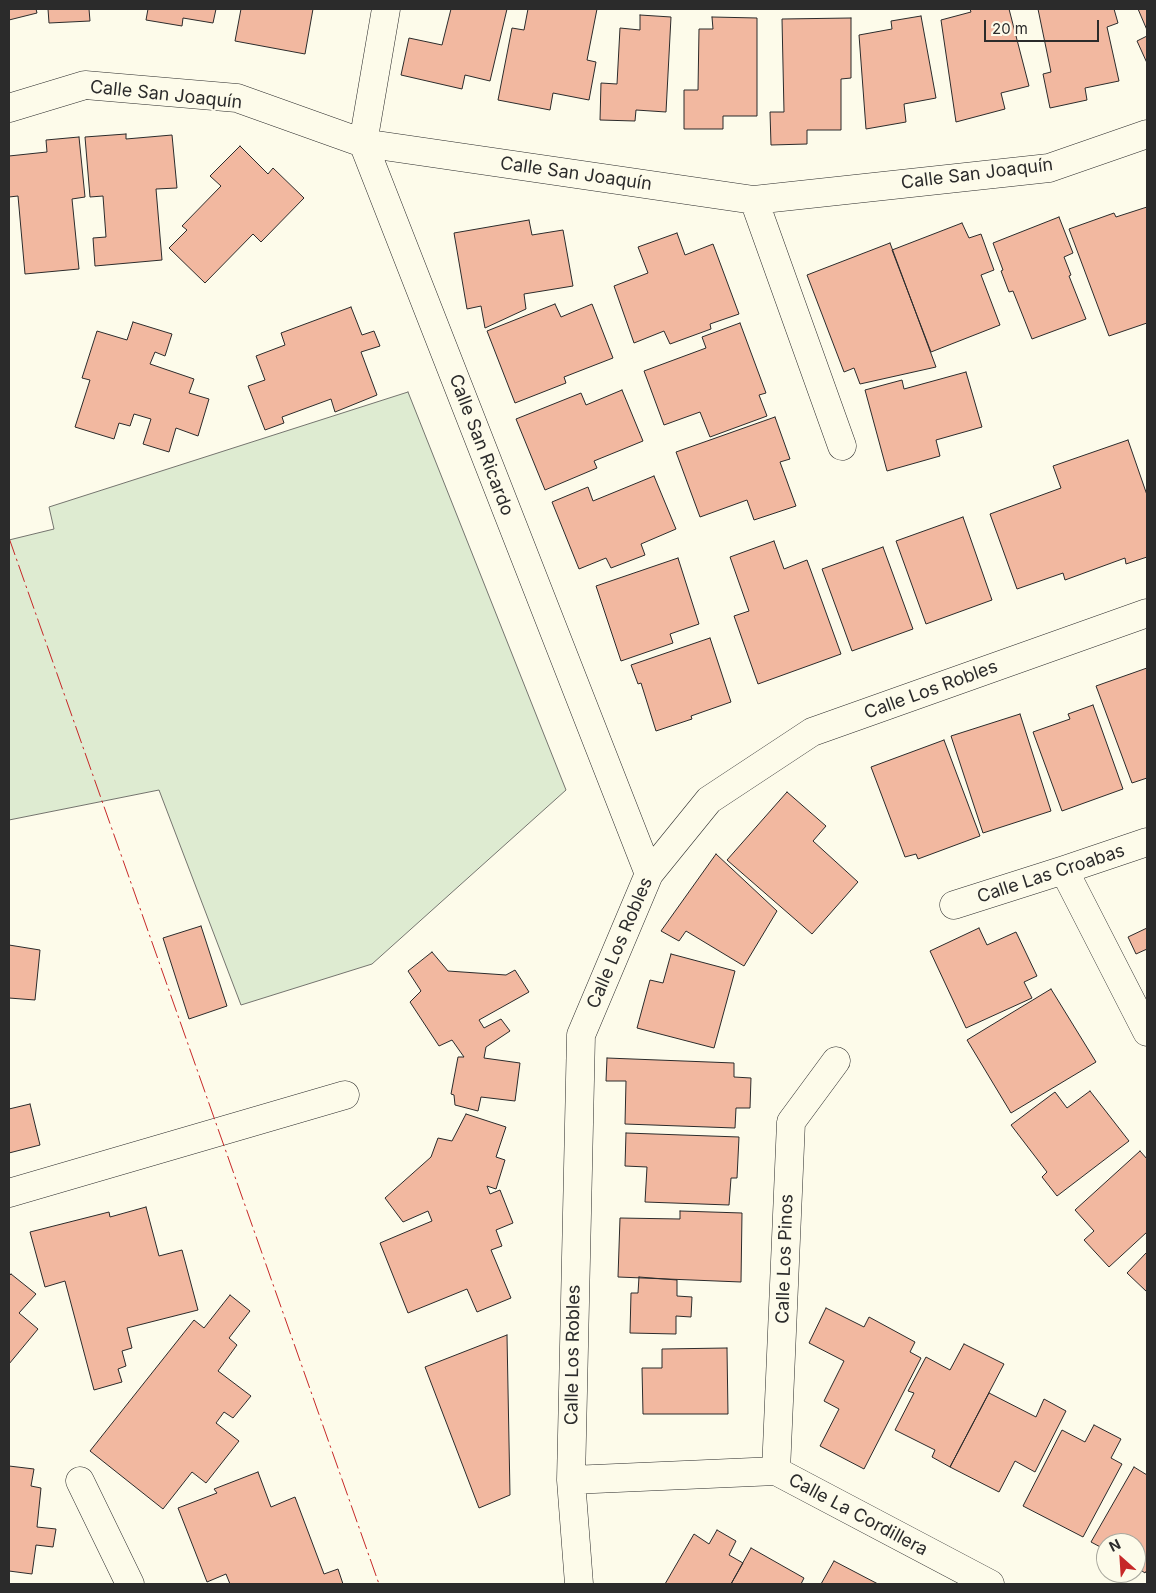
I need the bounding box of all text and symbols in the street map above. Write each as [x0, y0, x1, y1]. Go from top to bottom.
scale bar [986, 10, 1101, 42]
text: 20 m [992, 19, 1028, 38]
street label: Calle San Joaquín [89, 76, 243, 114]
street label: Calle San Joaquín [499, 153, 653, 195]
street label: Calle San Joaquín [900, 154, 1054, 194]
street label: Calle San Ricardo [444, 371, 518, 519]
street label: Calle Los Robles [861, 656, 1001, 724]
street label: Calle Las Croabas [974, 840, 1128, 908]
street label: Calle Los Robles [583, 874, 657, 1012]
street label: Calle Los Pinos [772, 1194, 798, 1324]
street label: Calle Los Robles [561, 1285, 585, 1425]
street label: Calle La Cordillera [785, 1469, 931, 1561]
north arrow [1096, 1533, 1146, 1583]
text: N [1106, 1535, 1123, 1555]

